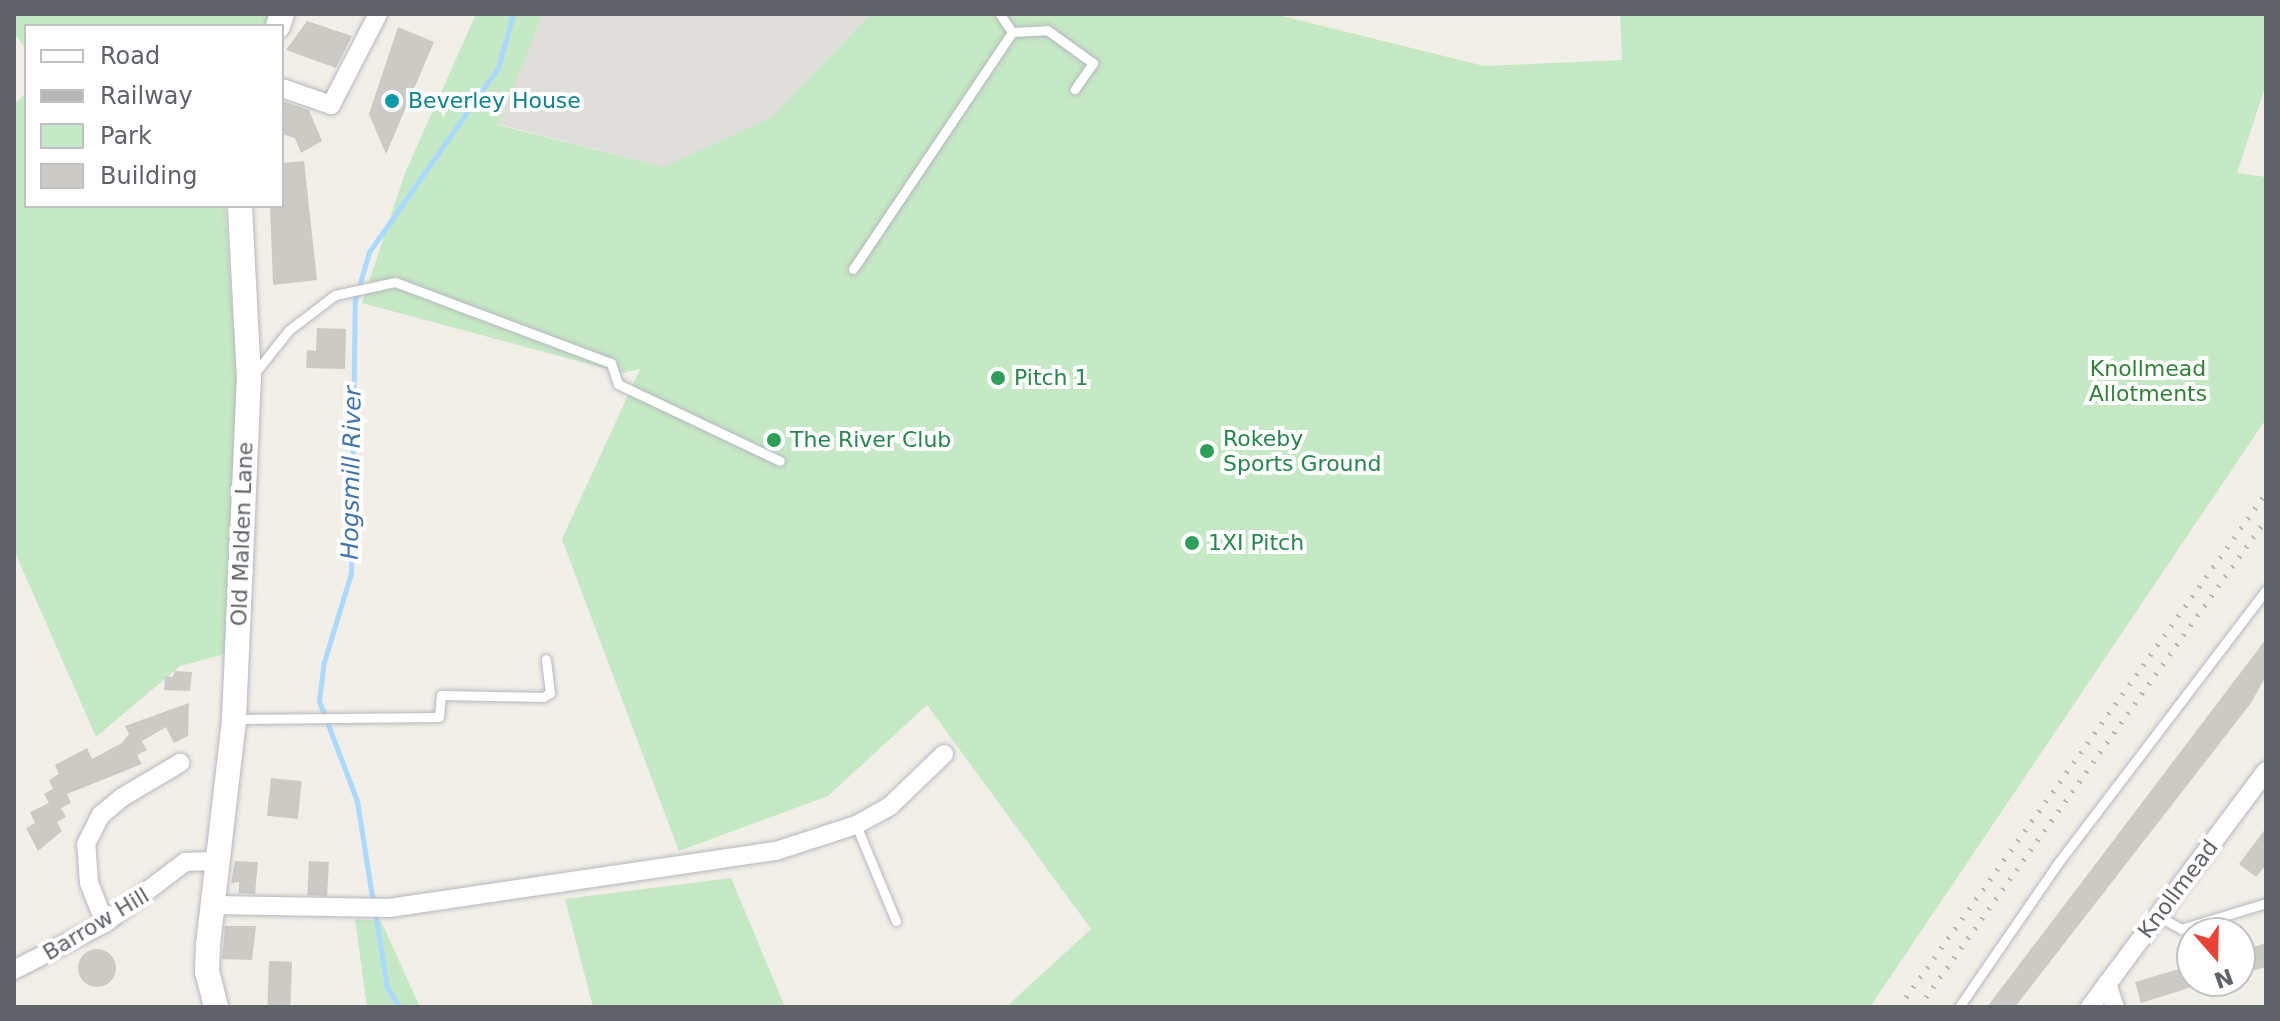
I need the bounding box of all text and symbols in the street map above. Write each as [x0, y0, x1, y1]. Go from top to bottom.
legend [24, 24, 284, 208]
text: Road [100, 42, 160, 70]
text: Railway [100, 82, 193, 110]
place label: Beverley House [408, 88, 581, 114]
marker: Beverley House [383, 92, 401, 110]
text: Park [100, 122, 152, 150]
text: Building [100, 162, 197, 190]
park label: Knollmead Allotments [2089, 355, 2207, 406]
place label: Pitch 1 [1014, 365, 1089, 391]
marker: Pitch 1 [989, 369, 1007, 387]
water label: Hogsmill River [336, 386, 368, 560]
place label: Rokeby Sports Ground [1223, 425, 1381, 476]
place label: The River Club [790, 427, 951, 453]
marker: The River Club [765, 431, 783, 449]
street label: Old Malden Lane [226, 441, 258, 627]
marker: Rokeby Sports Ground [1198, 442, 1216, 460]
place label: 1XI Pitch [1208, 530, 1304, 556]
marker: 1XI Pitch [1183, 534, 1201, 552]
street label: Knollmead [2132, 835, 2224, 943]
street label: Barrow Hill [38, 882, 154, 966]
north arrow [2176, 917, 2256, 997]
text: N [2211, 963, 2237, 993]

